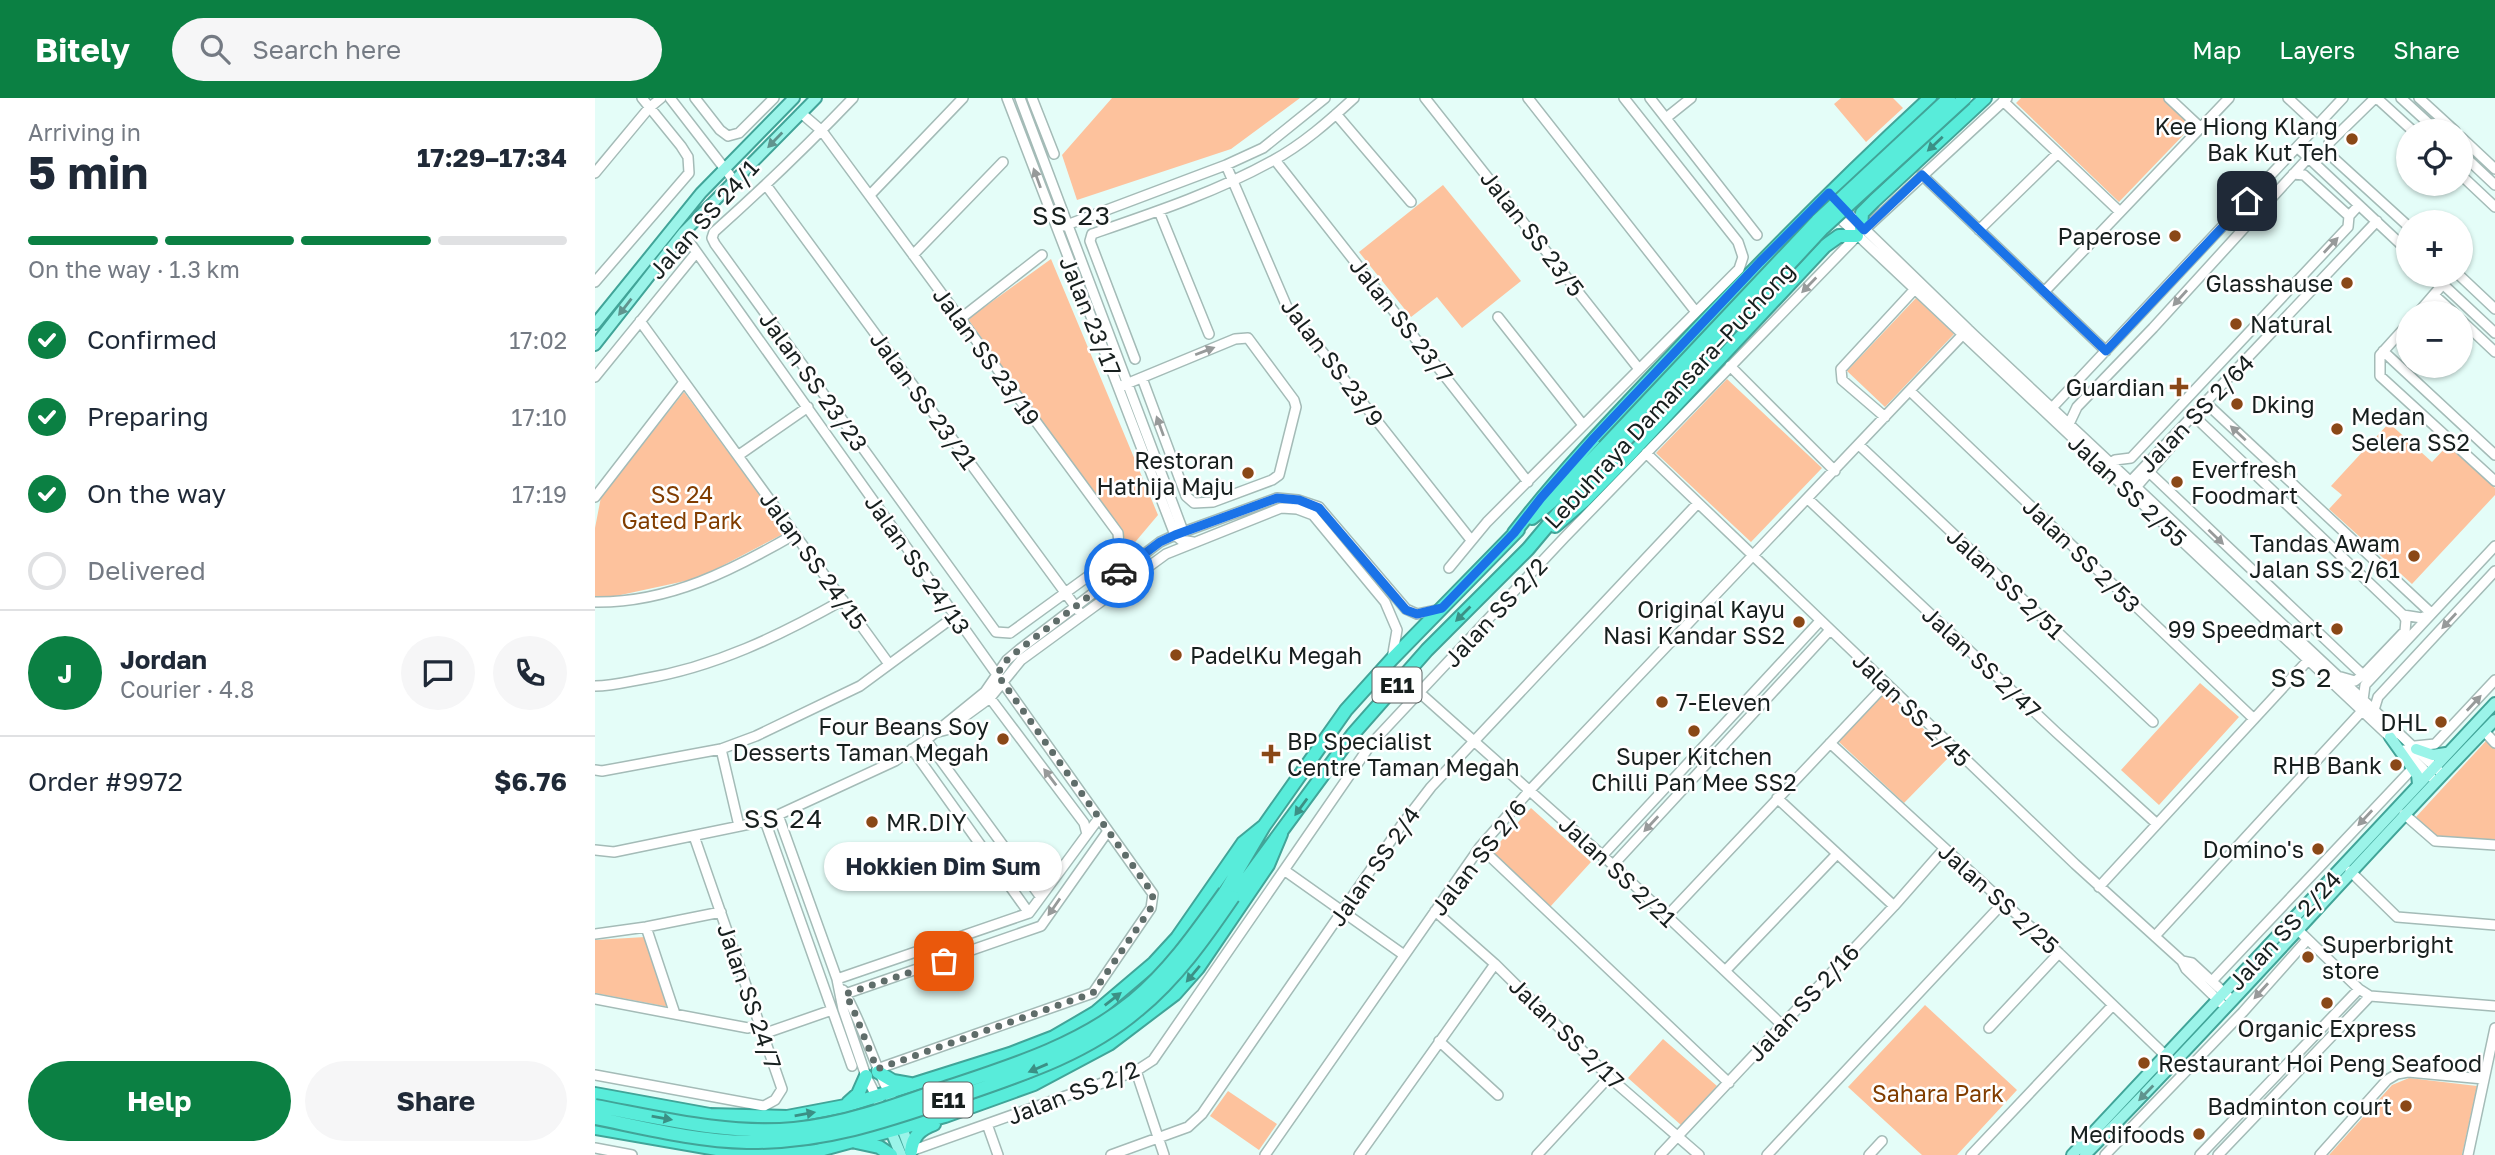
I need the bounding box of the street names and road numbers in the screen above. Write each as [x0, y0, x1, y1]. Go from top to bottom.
street label: Jalan SS 24/1 [642, 154, 764, 284]
street label: Jalan SS 23/5 [1475, 164, 1591, 302]
street label: Jalan 23/17 [1054, 252, 1128, 380]
street label: Jalan SS 23/7 [1344, 252, 1460, 388]
street label: Lebuhraya Damansara–Puchong [1538, 256, 1800, 534]
street label: Jalan SS 23/19 [927, 281, 1047, 431]
street label: Jalan SS 23/9 [1276, 292, 1390, 432]
street label: Jalan SS 23/23 [754, 306, 874, 456]
street label: Jalan SS 23/21 [865, 326, 983, 474]
street label: Jalan SS 2/64 [2133, 348, 2259, 478]
street label: Jalan SS 2/55 [2063, 428, 2193, 552]
street label: Jalan SS 24/15 [754, 485, 874, 635]
street label: Jalan SS 24/13 [859, 489, 977, 639]
street label: Jalan SS 2/53 [2017, 492, 2147, 618]
street label: Jalan SS 2/51 [1942, 522, 2070, 644]
street label: Jalan SS 2/2 [1437, 552, 1553, 672]
street label: Jalan SS 2/47 [1917, 600, 2047, 724]
street label: Jalan SS 2/45 [1847, 646, 1977, 772]
road number: E11 [1373, 668, 1421, 702]
street label: Jalan SS 2/6 [1424, 793, 1532, 921]
street label: Jalan SS 2/4 [1322, 801, 1426, 931]
street label: Jalan SS 2/21 [1554, 810, 1682, 932]
street label: Jalan SS 2/25 [1933, 837, 2065, 959]
street label: Jalan SS 2/24 [2222, 865, 2346, 995]
street label: Jalan SS 24/7 [712, 920, 788, 1072]
street label: Jalan SS 2/16 [1741, 937, 1865, 1067]
street label: Jalan SS 2/17 [1504, 971, 1630, 1095]
street label: Jalan SS 2/2 [1003, 1054, 1143, 1130]
road number: E11 [923, 1082, 973, 1118]

